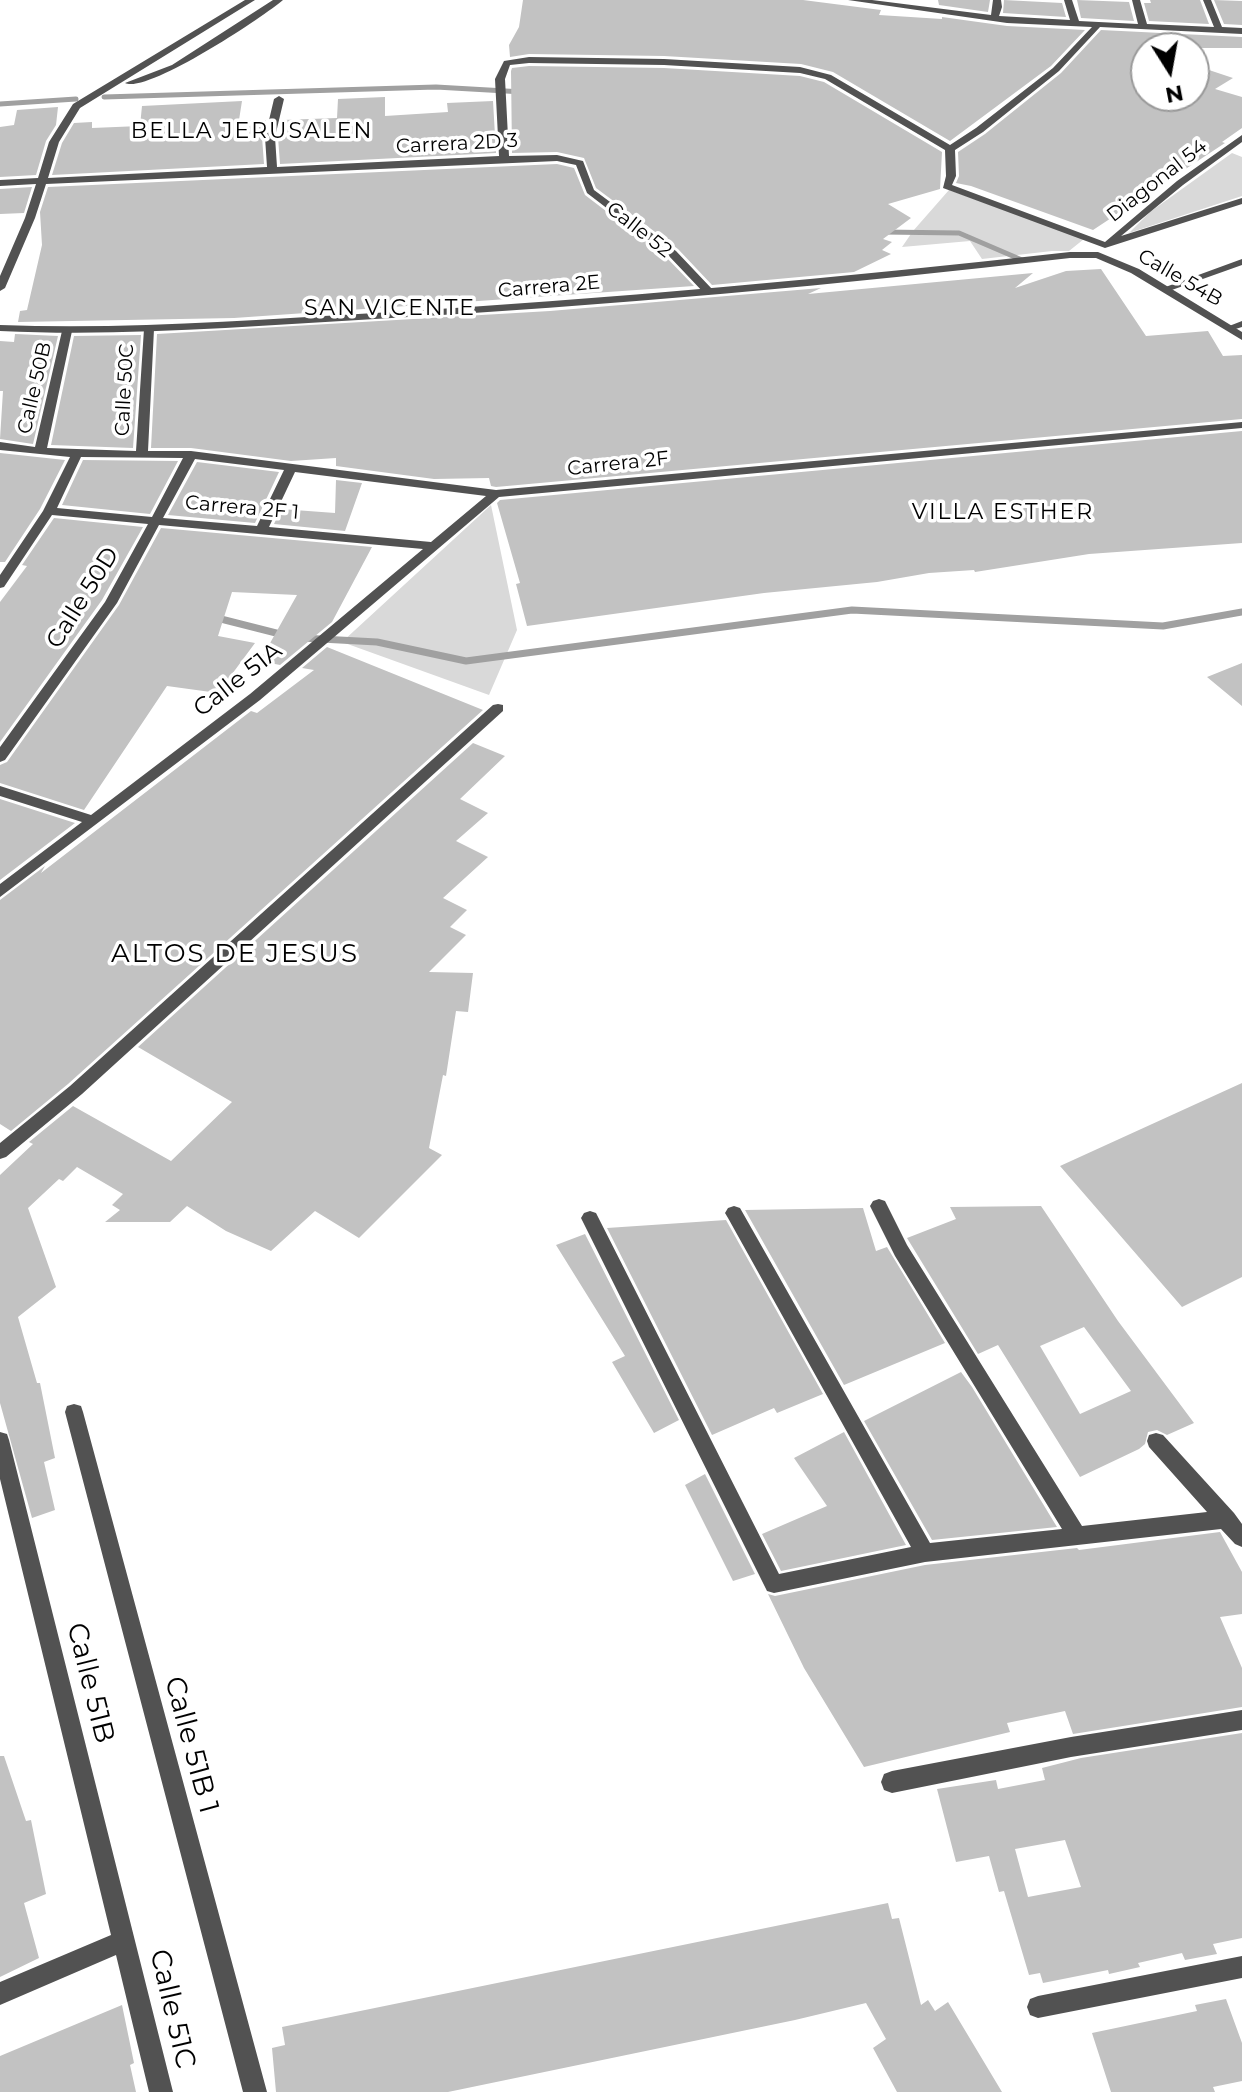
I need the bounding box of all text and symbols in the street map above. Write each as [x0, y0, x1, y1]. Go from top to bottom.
north arrow [1130, 32, 1210, 112]
text: N [1163, 79, 1186, 109]
district label: BELLA JERUSALEN [131, 119, 373, 145]
street label: Carrera 2D 3 [395, 129, 519, 159]
street label: Diagonal 54 [1102, 134, 1212, 228]
street label: Calle 52 [601, 197, 677, 263]
street label: Calle 54B [1134, 244, 1226, 312]
street label: Carrera 2E [497, 271, 601, 303]
district label: SAN VICENTE [304, 296, 476, 322]
street label: Calle 50B [13, 340, 57, 436]
street label: Calle 50C [111, 343, 139, 437]
street label: Carrera 2F [566, 447, 670, 481]
street label: Carrera 2F 1 [184, 491, 300, 525]
district label: VILLA ESTHER [912, 500, 1094, 526]
street label: Calle 50D [41, 542, 125, 654]
street label: Calle 51A [188, 637, 288, 723]
district label: ALTOS DE JESUS [111, 938, 359, 970]
street label: Calle 51B [59, 1619, 121, 1747]
street label: Calle 51B 1 [157, 1673, 225, 1817]
street label: Calle 51C [142, 1946, 202, 2072]

